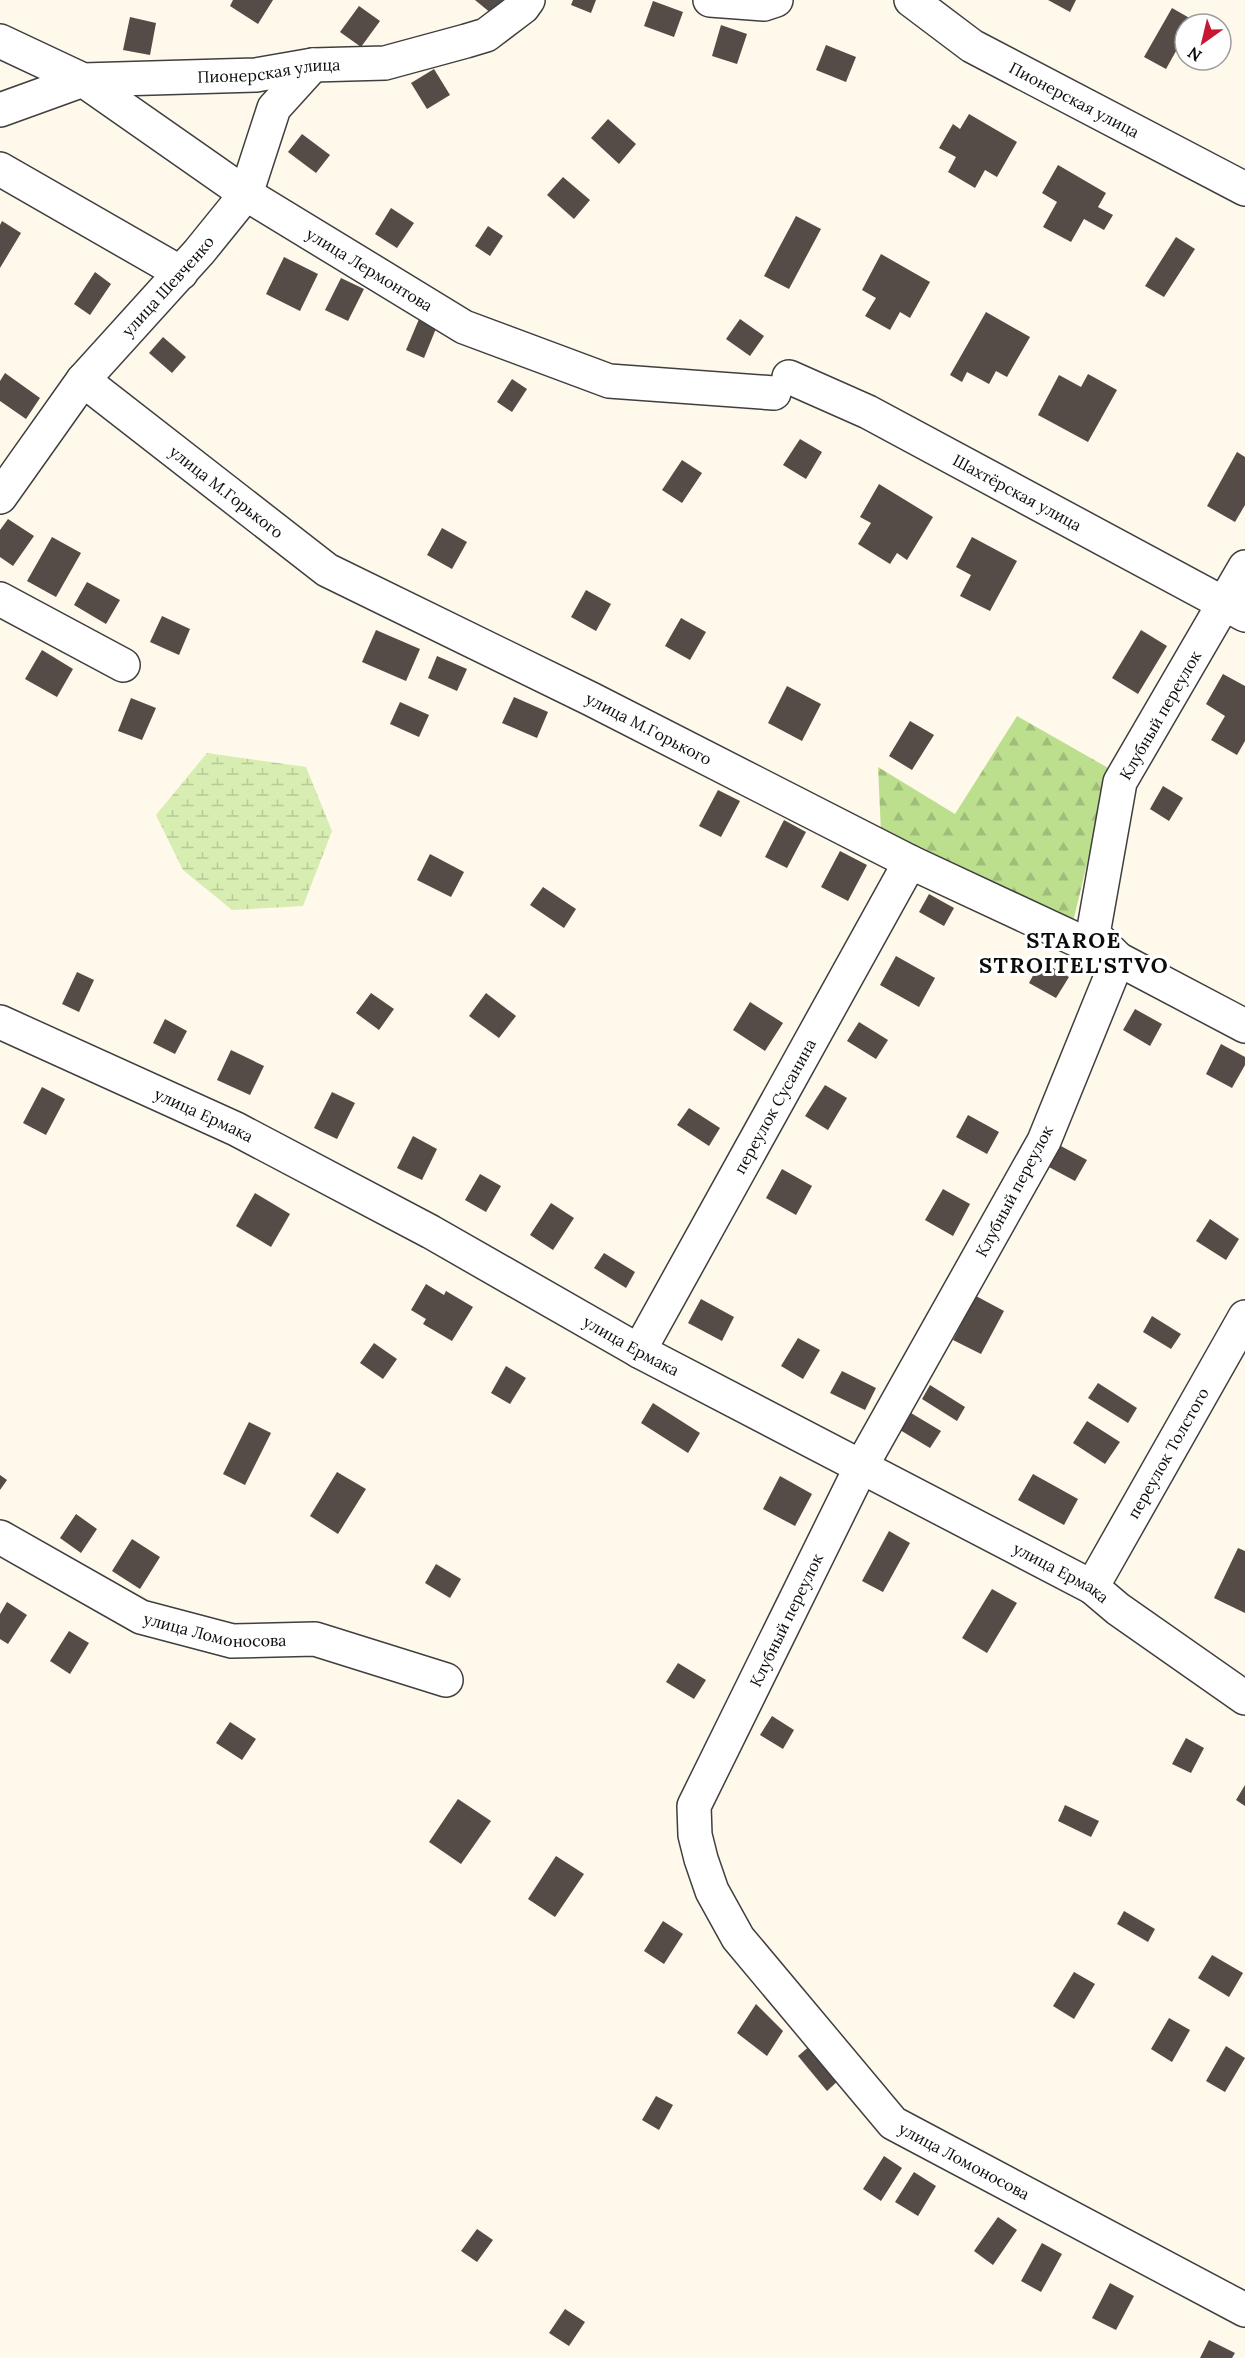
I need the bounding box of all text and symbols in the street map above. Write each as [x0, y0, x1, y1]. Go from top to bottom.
north arrow [1173, 12, 1233, 72]
text: N [1184, 43, 1205, 66]
street label: Пионерская улица [197, 54, 341, 87]
street label: Пионерская улица [1006, 57, 1143, 142]
street label: улица Лермонтова [303, 223, 437, 316]
street label: улица Шевченко [117, 232, 218, 341]
street label: улица М.Горького [166, 441, 288, 542]
street label: Шахтёрская улица [950, 450, 1085, 535]
street label: Клубный переулок [1115, 646, 1205, 783]
street label: улица М.Горького [582, 688, 715, 769]
district label: STAROE STROITEL'STVO [979, 926, 1169, 979]
street label: переулок Сусанина [729, 1035, 820, 1177]
street label: улица Ермака [151, 1083, 257, 1146]
street label: Клубный переулок [971, 1121, 1057, 1260]
street label: улица Ермака [580, 1311, 683, 1380]
street label: переулок Толстого [1123, 1384, 1213, 1522]
street label: улица Ермака [1010, 1538, 1113, 1607]
street label: Клубный переулок [745, 1550, 827, 1690]
street label: улица Ломоносова [142, 1608, 287, 1651]
street label: улица Ломоносова [895, 2118, 1033, 2204]

